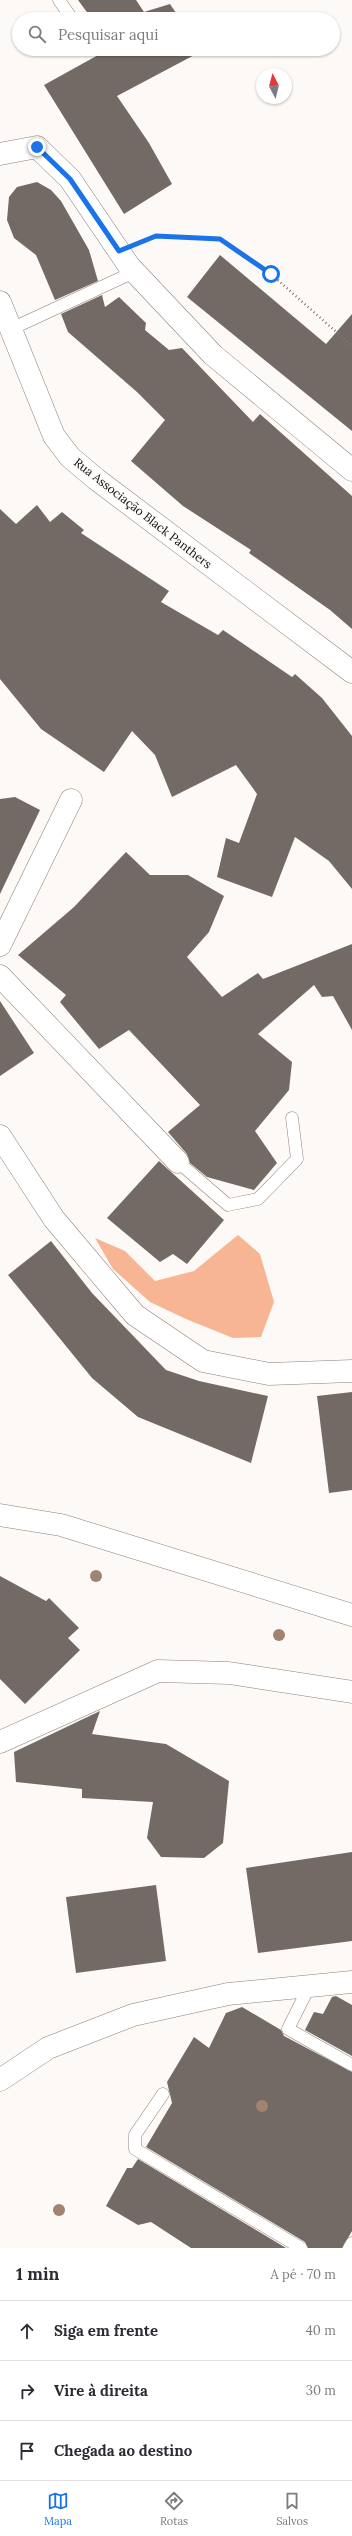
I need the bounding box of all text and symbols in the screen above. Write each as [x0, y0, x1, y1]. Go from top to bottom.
search box [12, 12, 340, 56]
icon: search [26, 23, 48, 45]
text: Pesquisar aqui [58, 25, 158, 44]
north arrow [256, 68, 292, 104]
route end [28, 138, 46, 156]
route start [262, 265, 280, 283]
street label: Rua Associação Black Panthers [71, 455, 215, 572]
text: 1 min [16, 2263, 59, 2285]
text: A pé · 70 m [270, 2266, 336, 2283]
icon: ahead [16, 2320, 38, 2342]
text: Siga em frente [54, 2321, 158, 2340]
text: 40 m [306, 2322, 336, 2339]
icon: right [16, 2380, 38, 2402]
text: Vire à direita [54, 2381, 148, 2400]
text: 30 m [306, 2382, 336, 2399]
icon: arrive [16, 2440, 38, 2462]
text: Chegada ao destino [54, 2441, 192, 2460]
tab: Mapa [44, 2490, 72, 2528]
tab: Rotas [160, 2490, 188, 2528]
tab: Salvos [276, 2490, 308, 2528]

